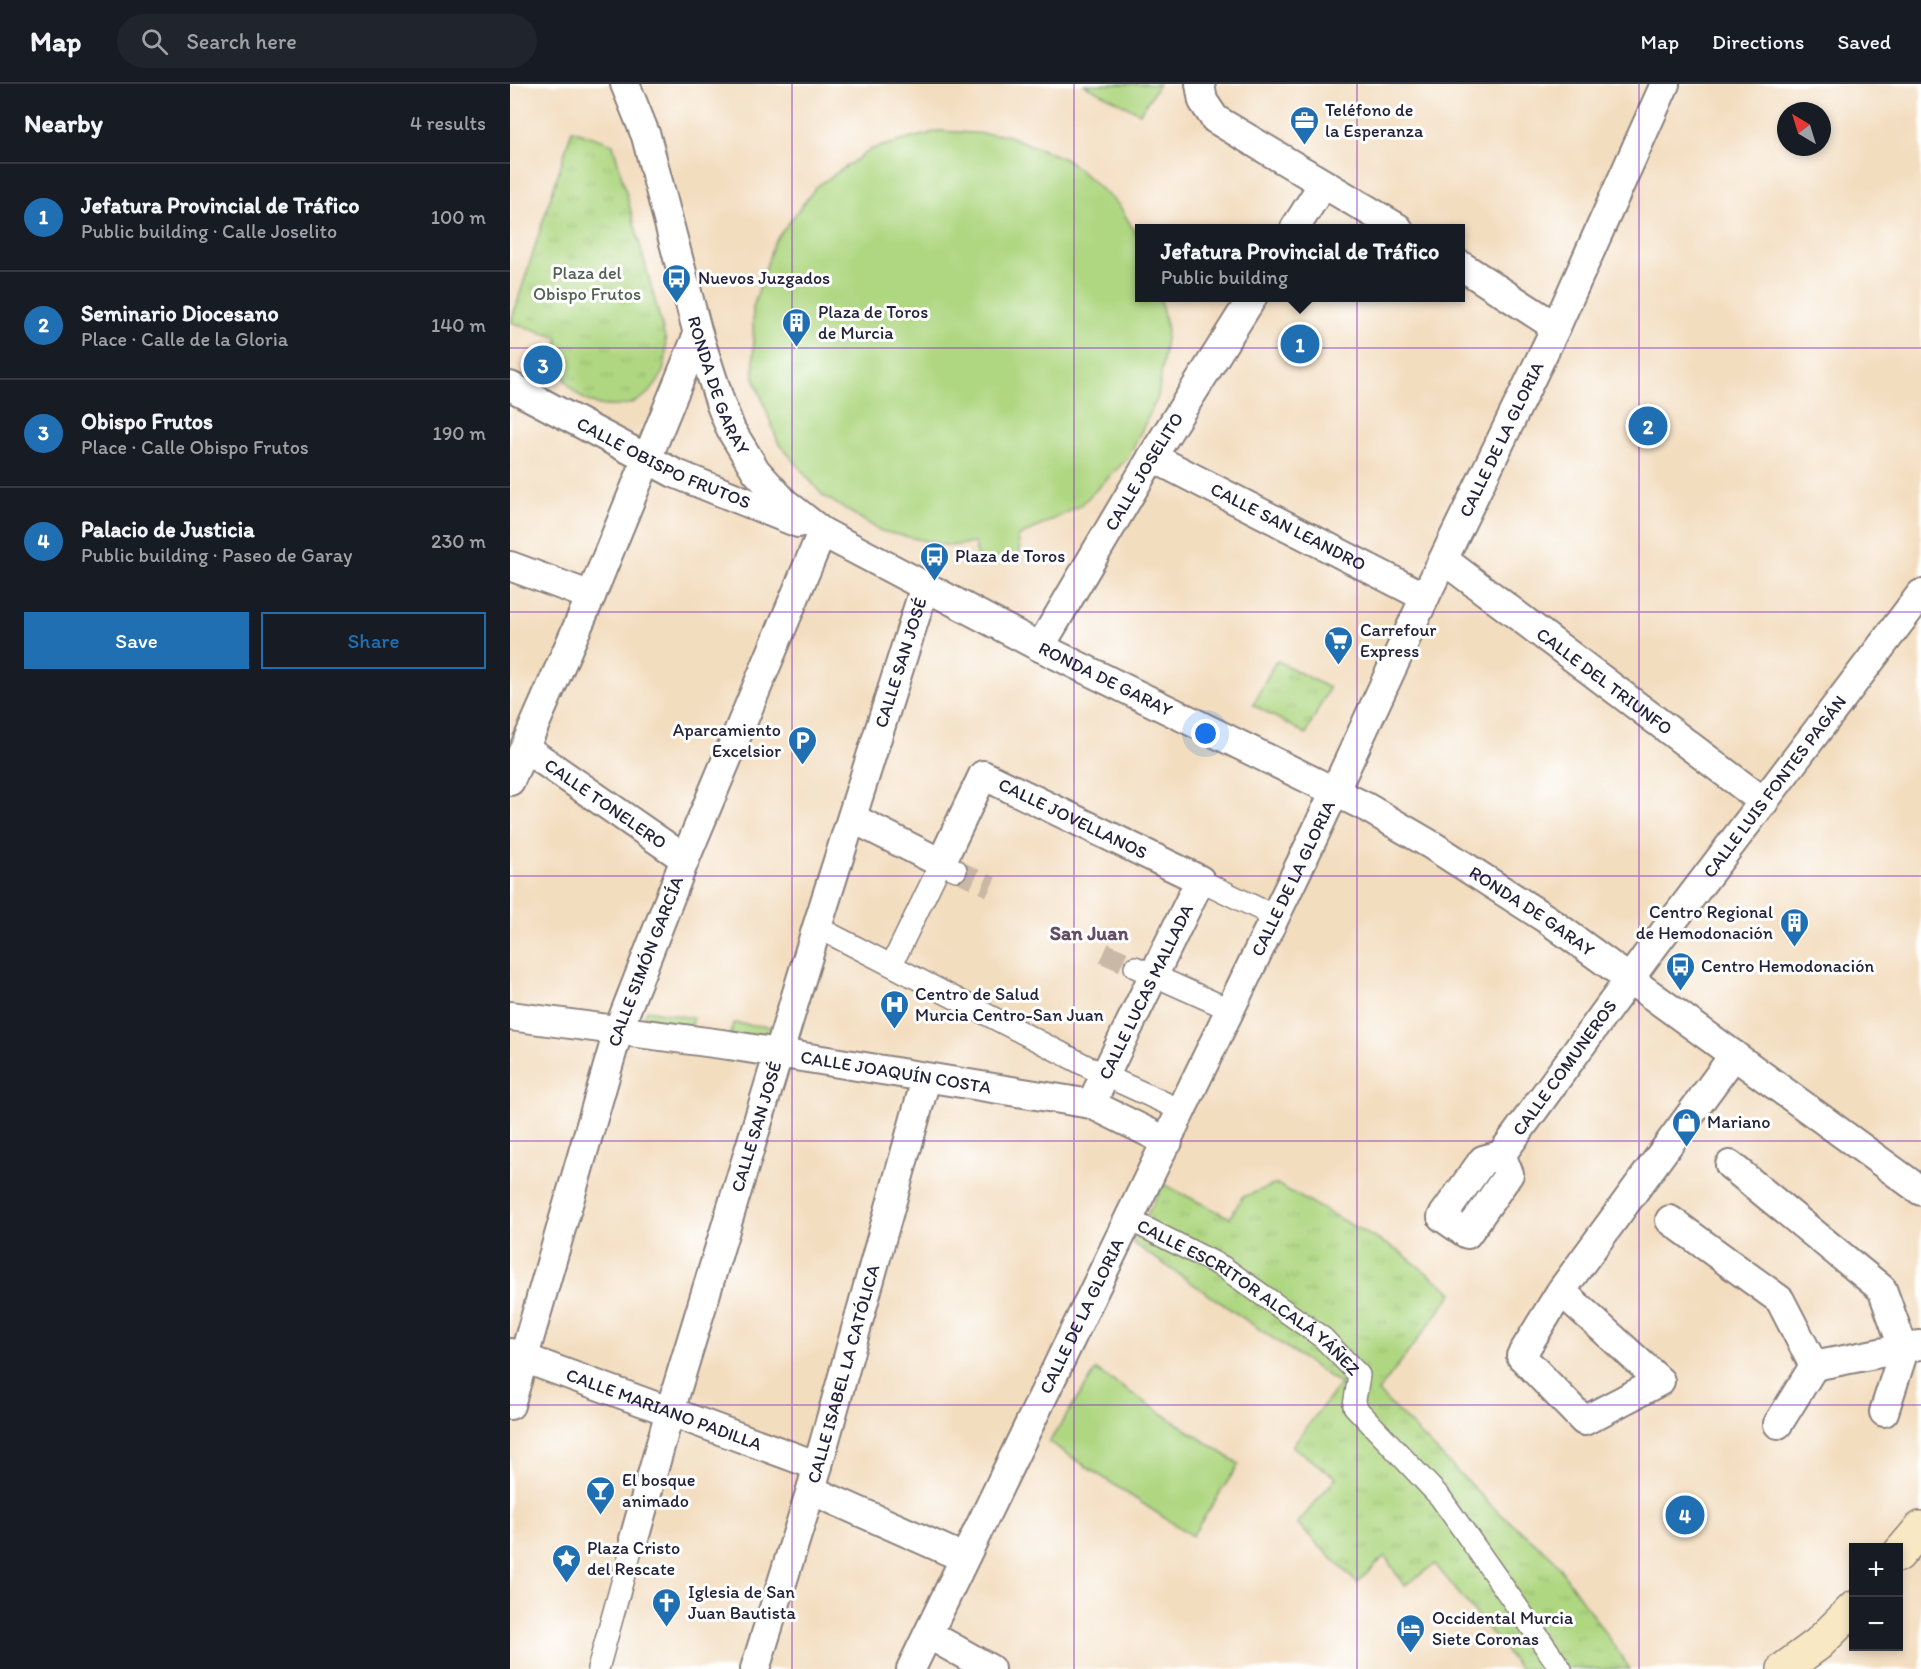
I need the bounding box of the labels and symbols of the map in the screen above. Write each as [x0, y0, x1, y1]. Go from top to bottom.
place label: Teléfono de la Esperanza [1325, 99, 1424, 142]
north arrow [1777, 102, 1831, 156]
office icon: Teléfono de la Esperanza [1288, 104, 1320, 146]
park label: Plaza del Obispo Frutos [533, 262, 641, 305]
bus stop icon: Nuevos Juzgados [661, 262, 693, 304]
place label: Nuevos Juzgados [698, 267, 830, 289]
place label: Plaza de Toros de Murcia [818, 301, 928, 344]
building icon: Plaza de Toros de Murcia [781, 306, 813, 348]
street label: RONDA DE GARAY [683, 314, 755, 459]
pin: 1 [1280, 322, 1320, 366]
pin: 3 [524, 342, 562, 388]
street label: CALLE DE LA GLORIA [1454, 358, 1549, 521]
pin: 2 [1628, 404, 1668, 448]
street label: CALLE JOSELITO [1100, 408, 1188, 535]
street label: CALLE OBISPO FRUTOS [573, 412, 754, 514]
street label: CALLE SAN LEANDRO [1207, 478, 1369, 576]
bus stop icon: Plaza de Toros [918, 540, 950, 582]
place label: Plaza de Toros [955, 545, 1065, 567]
street label: CALLE SAN JOSÉ [870, 595, 932, 731]
place label: Carrefour Express [1360, 619, 1437, 662]
street label: CALLE DEL TRIUNFO [1532, 623, 1677, 740]
supermarket icon: Carrefour Express [1323, 624, 1355, 666]
street label: RONDA DE GARAY [1035, 637, 1177, 722]
street label: CALLE LUIS FONTES PAGÁN [1699, 691, 1851, 882]
place label: Aparcamiento Excelsior [673, 719, 781, 762]
your location [1191, 719, 1220, 748]
parking icon: Aparcamiento Excelsior [786, 724, 818, 766]
street label: CALLE TONELERO [540, 754, 671, 854]
street label: CALLE JOVELLANOS [995, 773, 1151, 864]
street label: CALLE DE LA GLORIA [1246, 797, 1340, 960]
street label: RONDA DE GARAY [1465, 861, 1599, 962]
street label: CALLE SIMÓN GARCÍA [603, 873, 688, 1049]
street label: CALLE LUCAS MALLADA [1094, 900, 1198, 1083]
place label: Centro Regional de Hemodonación [1636, 901, 1773, 944]
building icon: Centro Regional de Hemodonación [1778, 906, 1810, 948]
district label: San Juan [1050, 921, 1129, 945]
bus stop icon: Centro Hemodonación [1664, 950, 1696, 992]
place label: Centro Hemodonación [1701, 955, 1874, 977]
place label: Centro de Salud Murcia Centro-San Juan [915, 983, 1104, 1026]
hospital icon: Centro de Salud Murcia Centro-San Juan [878, 988, 910, 1030]
street label: CALLE COMUNEROS [1508, 996, 1622, 1140]
street label: CALLE JOAQUÍN COSTA [799, 1046, 993, 1099]
street label: CALLE SAN JOSÉ [726, 1059, 787, 1195]
shop icon: Mariano [1670, 1106, 1702, 1148]
place label: Mariano [1707, 1111, 1770, 1133]
street label: CALLE ESCRITOR ALCALÁ YÁÑEZ [1133, 1214, 1364, 1380]
street label: CALLE DE LA GLORIA [1035, 1234, 1129, 1397]
street label: CALLE ISABEL LA CATÓLICA [802, 1262, 885, 1486]
street label: CALLE MARIANO PADILLA [563, 1364, 765, 1456]
place label: El bosque animado [622, 1469, 695, 1512]
bar icon: El bosque animado [585, 1474, 617, 1516]
pin: 4 [1666, 1492, 1704, 1538]
place label: Plaza Cristo del Rescate [587, 1537, 680, 1580]
place icon: Plaza Cristo del Rescate [550, 1542, 582, 1584]
place label: Iglesia de San Juan Bautista [688, 1581, 797, 1624]
church icon: Iglesia de San Juan Bautista [651, 1586, 683, 1628]
place label: Occidental Murcia Siete Coronas [1432, 1607, 1574, 1650]
hotel icon: Occidental Murcia Siete Coronas [1395, 1612, 1427, 1654]

